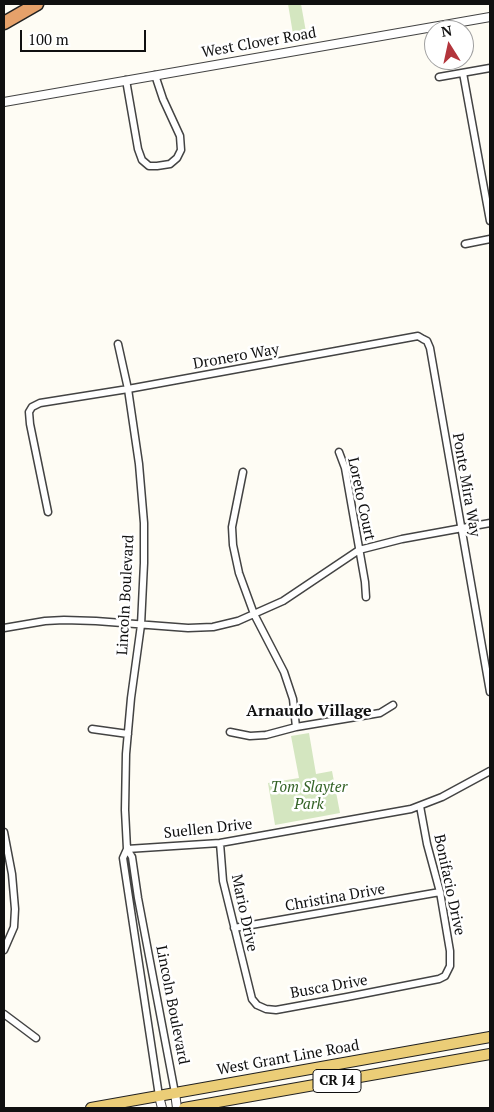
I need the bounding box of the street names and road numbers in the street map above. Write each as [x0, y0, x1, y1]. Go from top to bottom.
street label: West Clover Road [200, 24, 318, 62]
street label: Dronero Way [192, 341, 280, 373]
street label: Ponte Mira Way [448, 432, 484, 538]
street label: Loreto Court [343, 456, 379, 542]
street label: Lincoln Boulevard [114, 534, 138, 656]
street label: Suellen Drive [163, 815, 253, 843]
street label: Bonifacio Drive [430, 833, 468, 937]
street label: Mario Drive [227, 873, 261, 953]
street label: Christina Drive [284, 880, 386, 916]
street label: Lincoln Boulevard [152, 944, 192, 1066]
street label: Busca Drive [289, 971, 369, 1003]
street label: West Grant Line Road [215, 1037, 361, 1079]
road number: CR J4 [313, 1070, 361, 1092]

